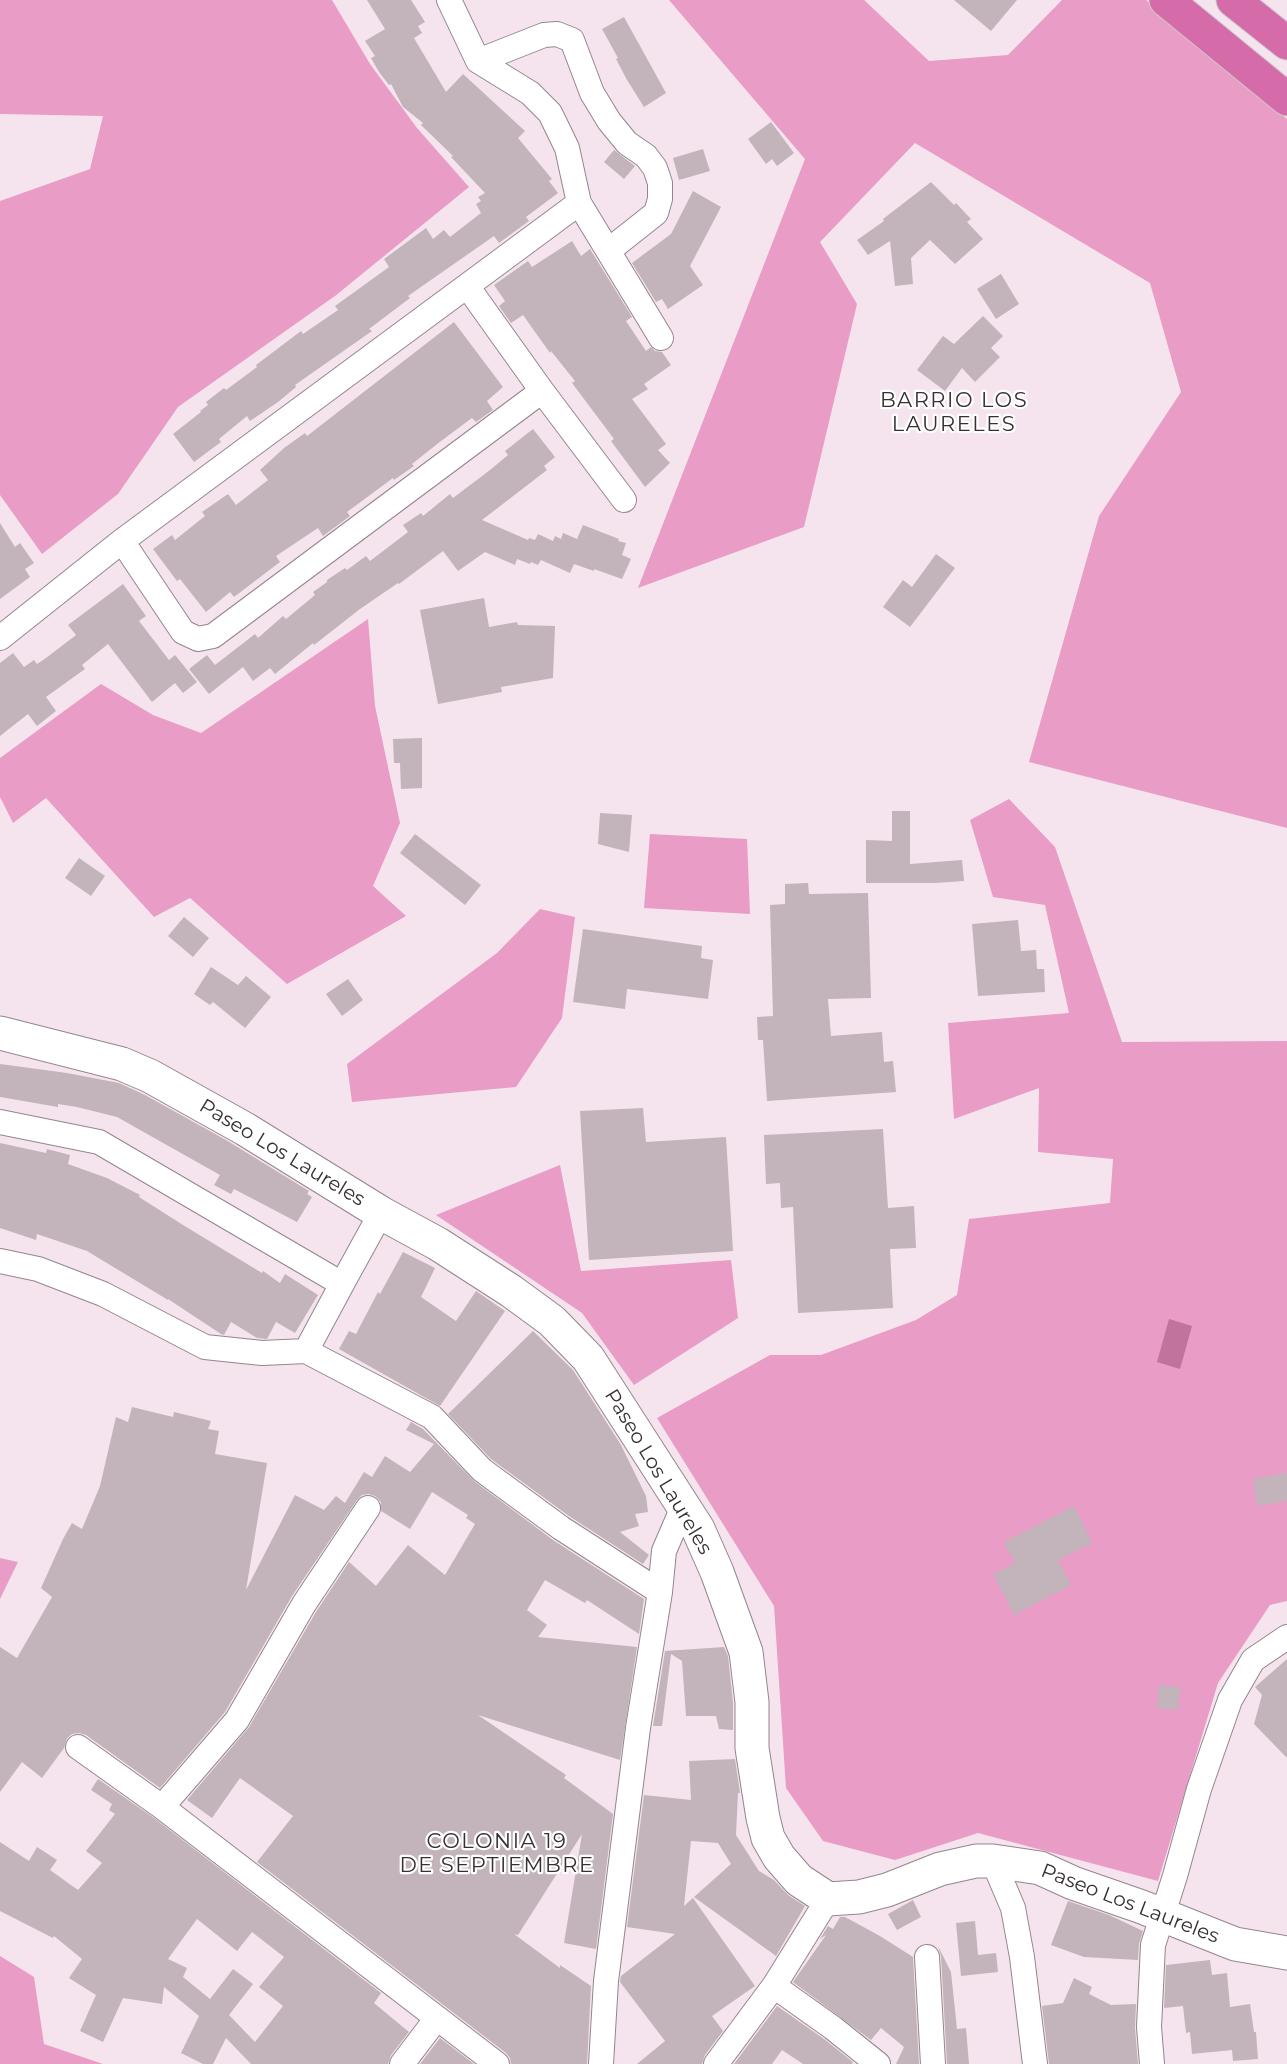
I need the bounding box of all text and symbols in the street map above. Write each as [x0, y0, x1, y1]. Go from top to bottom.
district label: BARRIO LOS LAURELES [880, 388, 1028, 438]
street label: Paseo Los Laureles [195, 1094, 369, 1212]
street label: Paseo Los Laureles [599, 1385, 717, 1559]
district label: COLONIA 19 DE SEPTIEMBRE [399, 1829, 595, 1879]
street label: Paseo Los Laureles [1038, 1859, 1222, 1949]

